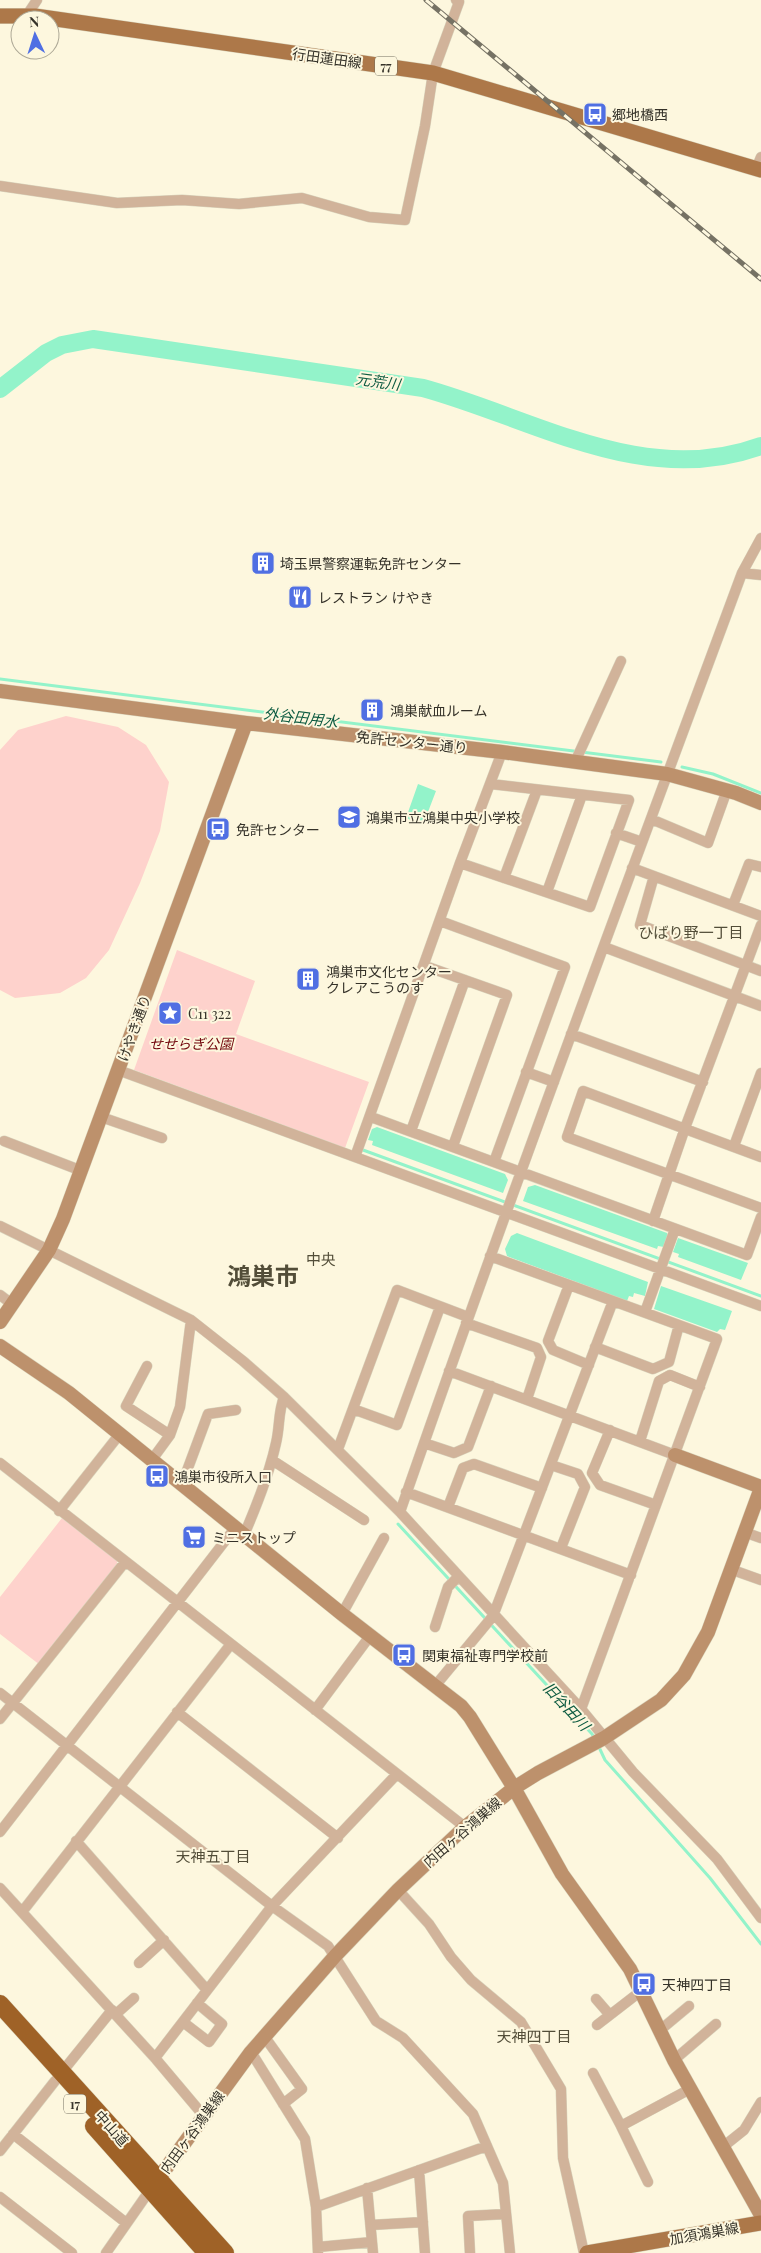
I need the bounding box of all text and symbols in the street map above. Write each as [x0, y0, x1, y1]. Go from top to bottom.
north arrow [10, 10, 60, 60]
text: N [28, 12, 40, 31]
street label: 行田蓮田線 [291, 44, 363, 72]
road number: 77 [375, 56, 397, 76]
bus stop icon: 郷地橋西 [582, 101, 608, 127]
place label: 郷地橋西 [612, 105, 668, 124]
water label: 元荒川 [354, 368, 404, 394]
building icon: 埼玉県警察運転免許センター [250, 550, 276, 576]
place label: 埼玉県警察運転免許センター [280, 554, 462, 573]
restaurant icon: レストラン けやき [287, 584, 313, 610]
place label: レストラン けやき [318, 588, 434, 607]
building icon: 鴻巣献血ルーム [359, 697, 385, 723]
place label: 鴻巣献血ルーム [390, 701, 488, 720]
water label: 外谷田用水 [263, 703, 341, 732]
street label: 免許センター通り [355, 727, 469, 757]
school or university icon: 鴻巣市立鴻巣中央小学校 [336, 804, 362, 830]
place label: 鴻巣市立鴻巣中央小学校 [366, 808, 520, 827]
bus stop icon: 免許センター [205, 816, 231, 842]
place label: 免許センター [236, 820, 320, 839]
district label: ひばり野一丁目 [638, 922, 744, 942]
place label: 鴻巣市文化センター クレアこうのす [326, 962, 452, 997]
building icon: 鴻巣市文化センター クレアこうのす [295, 966, 321, 992]
street label: けやき通り [113, 992, 155, 1064]
place icon: C11 322 [157, 1000, 183, 1026]
place label: C11 322 [188, 1004, 231, 1023]
park label: せせらぎ公園 [149, 1034, 235, 1053]
district label: 中央 [306, 1249, 336, 1269]
district label: 鴻巣市 [227, 1259, 299, 1291]
bus stop icon: 鴻巣市役所入口 [144, 1463, 170, 1489]
place label: 鴻巣市役所入口 [174, 1467, 272, 1486]
supermarket icon: ミニストップ [181, 1524, 207, 1550]
place label: ミニストップ [212, 1528, 296, 1547]
bus stop icon: 関東福祉専門学校前 [391, 1642, 417, 1668]
place label: 関東福祉専門学校前 [422, 1646, 548, 1665]
water label: 旧谷田川 [539, 1677, 596, 1736]
street label: 内田ヶ谷鴻巣線 [419, 1793, 505, 1871]
district label: 天神五丁目 [175, 1846, 251, 1866]
bus stop icon: 天神四丁目 [631, 1971, 657, 1997]
place label: 天神四丁目 [662, 1975, 732, 1994]
district label: 天神四丁目 [496, 2026, 572, 2046]
street label: 内田ヶ谷鴻巣線 [156, 2087, 228, 2177]
road number: 17 [64, 2094, 86, 2114]
street label: 中山道 [91, 2106, 133, 2150]
street label: 加須鴻巣線 [668, 2218, 740, 2248]

